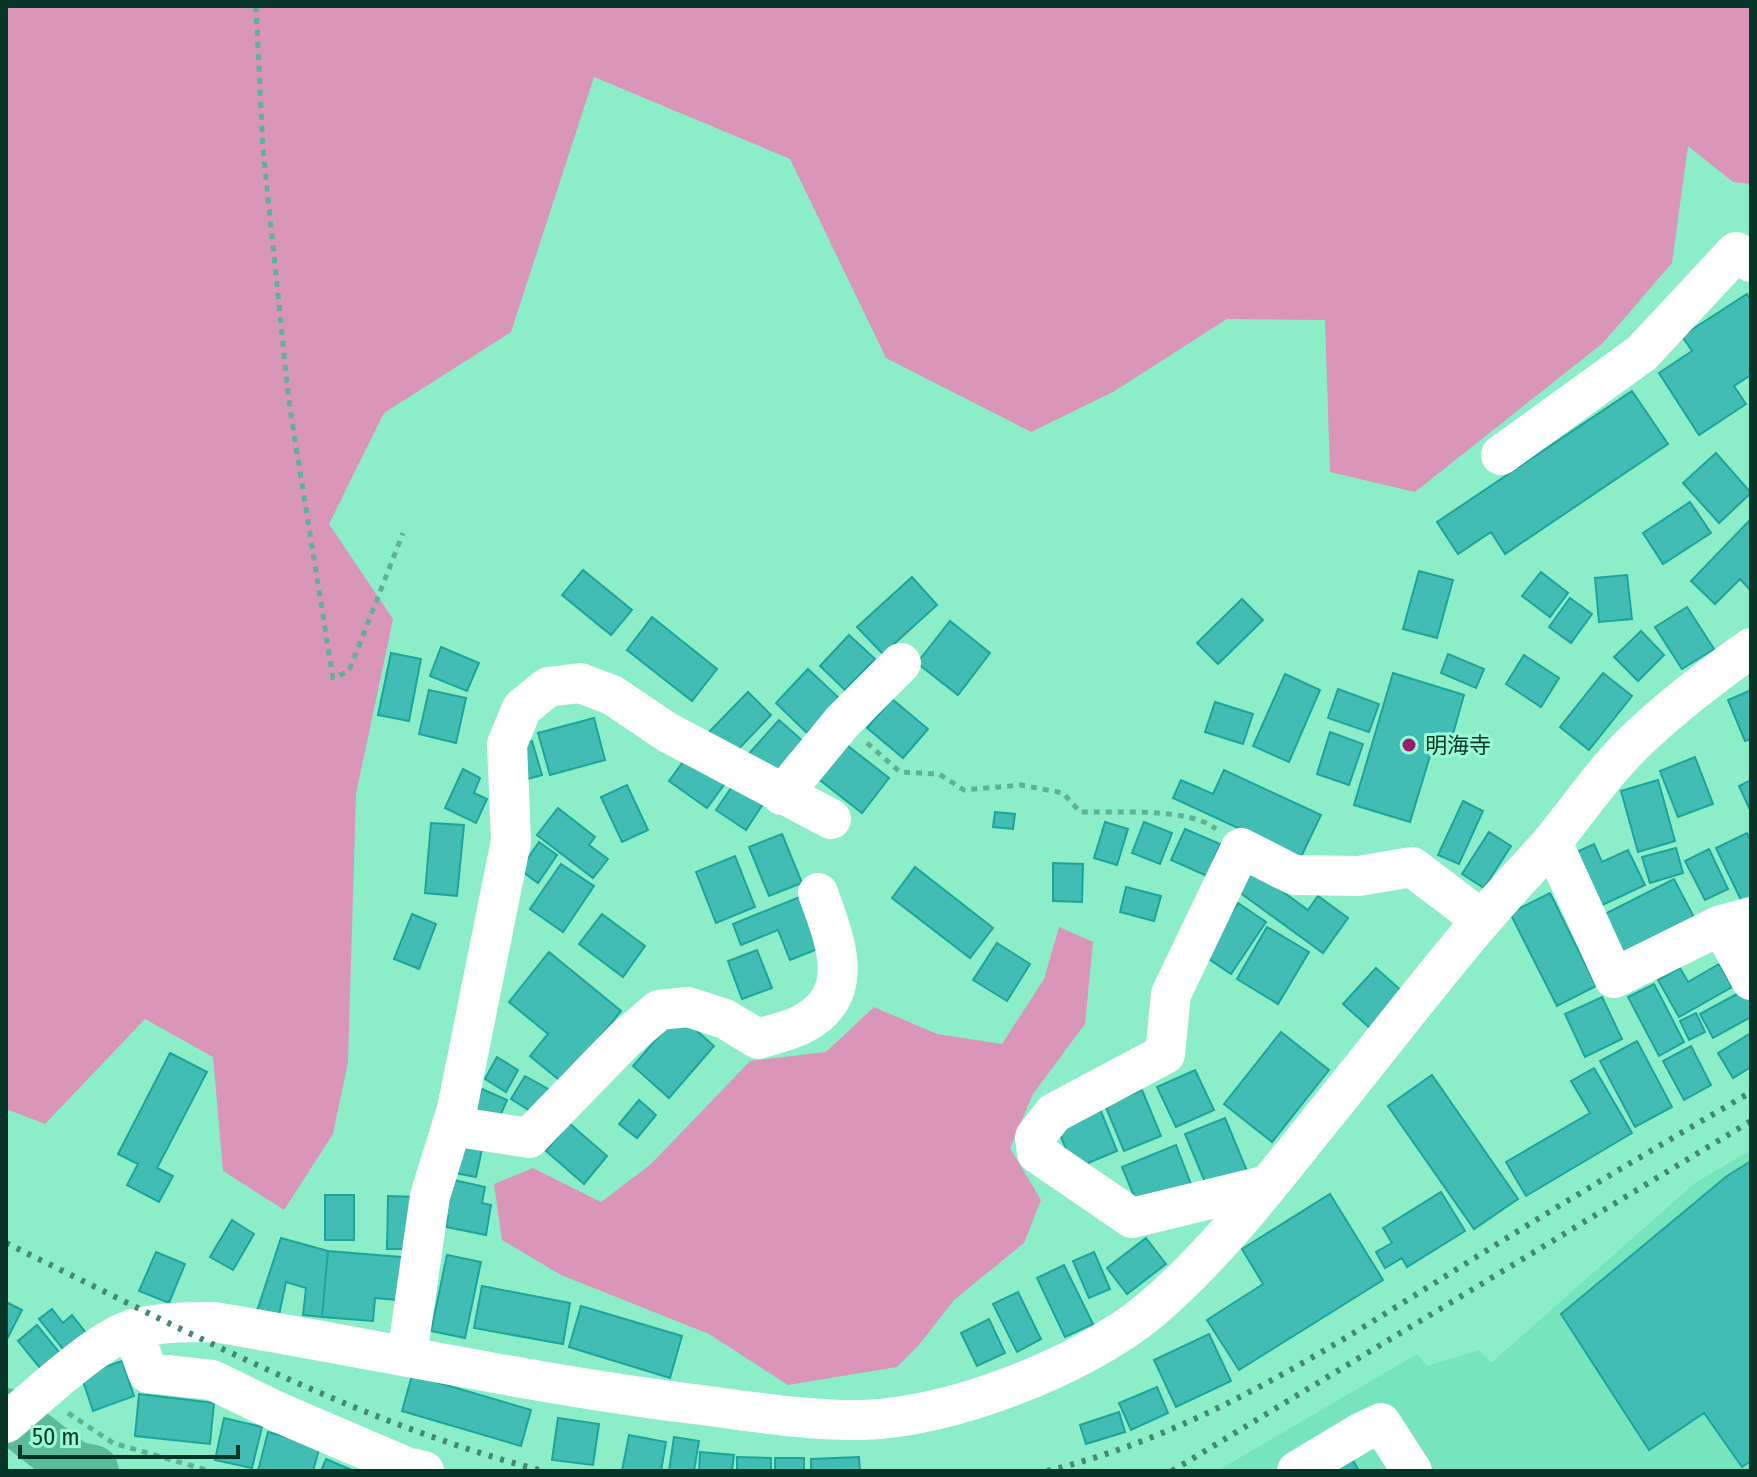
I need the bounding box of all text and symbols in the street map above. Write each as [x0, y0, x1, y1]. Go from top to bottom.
place label: 明海寺 [1425, 732, 1491, 759]
marker: 明海寺 [1400, 736, 1418, 754]
scale bar [20, 1409, 238, 1459]
text: 50 m [32, 1423, 80, 1451]

